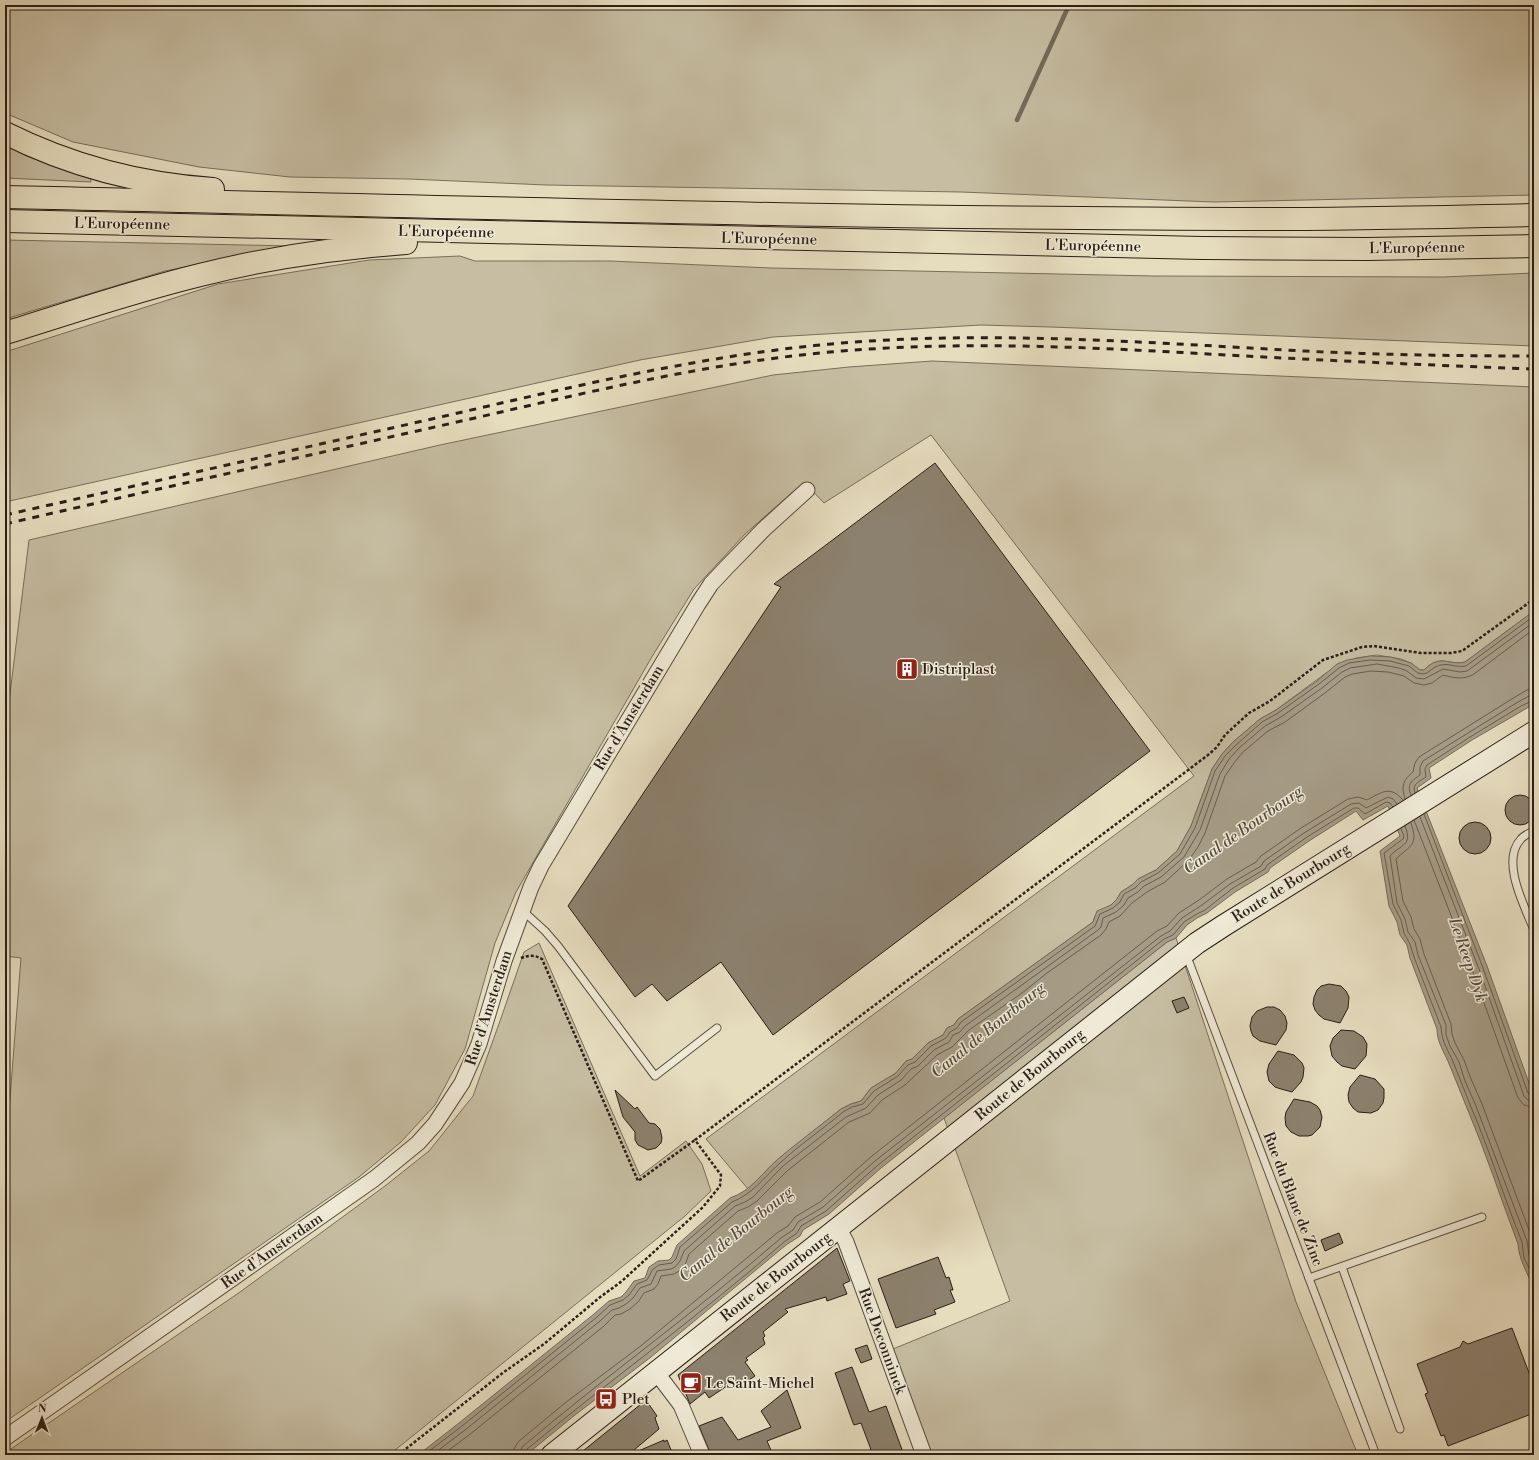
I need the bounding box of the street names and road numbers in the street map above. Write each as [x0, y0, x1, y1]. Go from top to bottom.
street label: L'Européenne [74, 214, 170, 234]
street label: L'Européenne [398, 222, 494, 242]
street label: L'Européenne [721, 229, 817, 249]
street label: L'Européenne [1045, 236, 1141, 256]
street label: L'Européenne [1369, 238, 1465, 258]
street label: Rue d'Amsterdam [590, 662, 668, 774]
street label: Route de Bourbourg [1228, 839, 1354, 927]
street label: Rue d'Amsterdam [461, 948, 517, 1068]
street label: Route de Bourbourg [971, 1025, 1089, 1125]
street label: Rue du Blanc de Zinc [1259, 1129, 1327, 1269]
street label: Rue d'Amsterdam [217, 1209, 327, 1293]
street label: Route de Bourbourg [717, 1228, 836, 1326]
street label: Rue Deconninck [854, 1285, 910, 1398]

